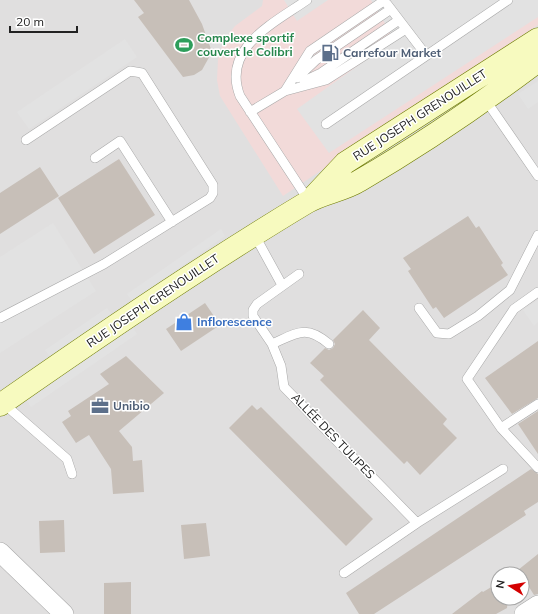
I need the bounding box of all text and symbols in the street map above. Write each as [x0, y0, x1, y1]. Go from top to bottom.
scale bar [10, 8, 77, 34]
text: 20 m [16, 14, 44, 29]
place label: Complexe sportif couvert le Colibri [197, 30, 294, 59]
sports icon: Complexe sportif couvert le Colibri [174, 35, 194, 55]
fuel station icon: Carrefour Market [320, 43, 340, 63]
place label: Carrefour Market [343, 45, 442, 60]
street label: RUE JOSEPH GRENOUILLET [350, 65, 490, 164]
street label: RUE JOSEPH GRENOUILLET [84, 250, 222, 351]
shop icon: Inflorescence [174, 312, 194, 332]
place label: Inflorescence [197, 314, 272, 329]
street label: ALLÉE DES TULIPES [289, 390, 378, 482]
office icon: Unibio [90, 396, 110, 416]
place label: Unibio [113, 398, 150, 413]
north arrow [490, 566, 530, 606]
text: N [493, 579, 508, 590]

